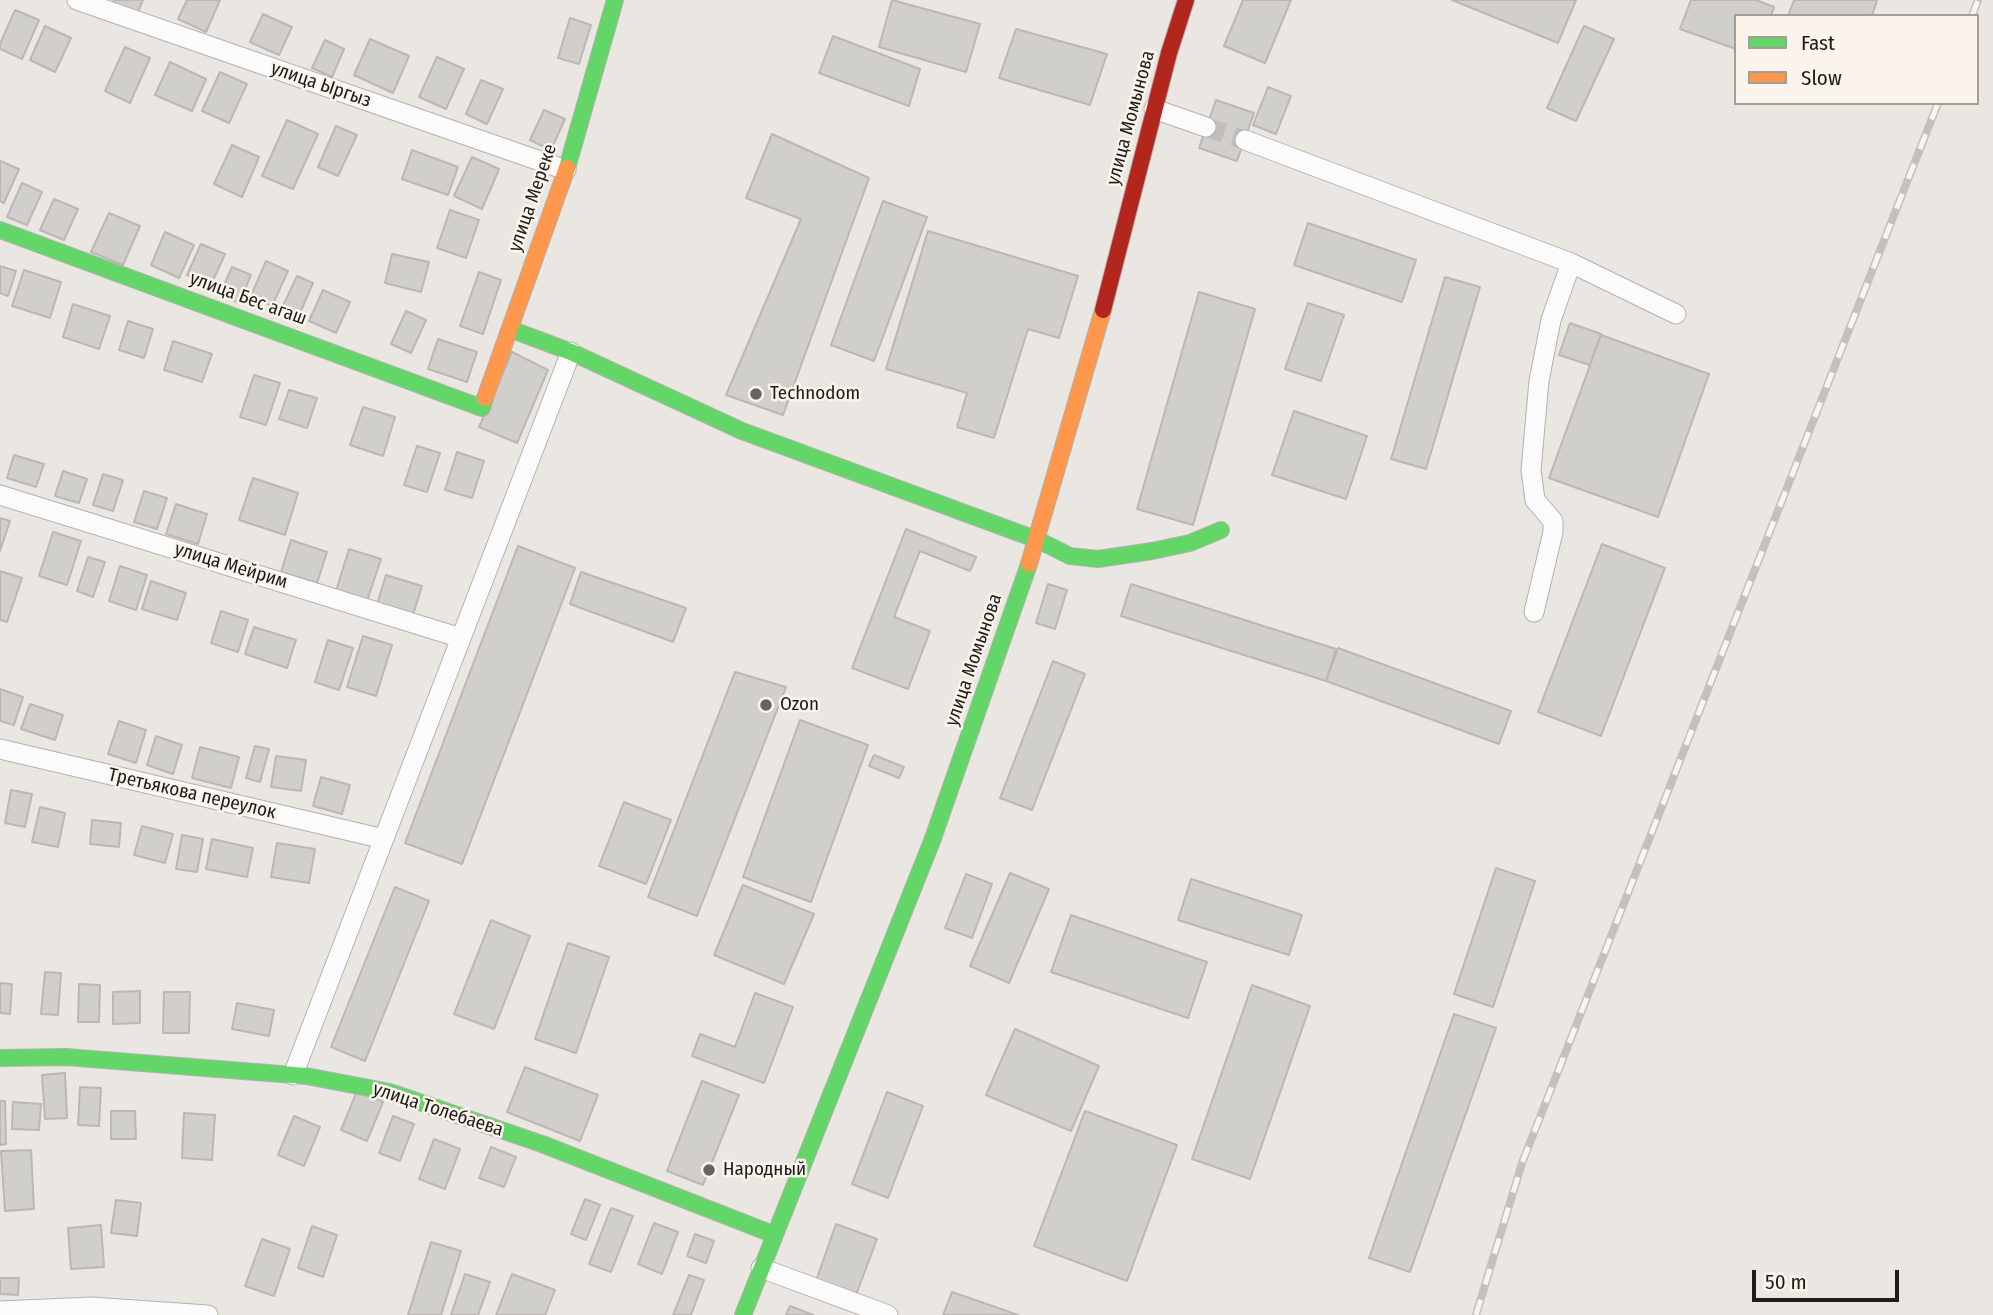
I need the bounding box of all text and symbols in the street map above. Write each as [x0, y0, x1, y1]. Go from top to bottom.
legend [1734, 14, 1979, 105]
text: Fast [1801, 30, 1835, 56]
street label: улица Момынова [1102, 48, 1160, 188]
street label: улица Ыргыз [268, 57, 374, 113]
text: Slow [1801, 65, 1842, 91]
street label: улица Мереке [504, 141, 562, 255]
street label: улица Бес агаш [186, 267, 310, 331]
place label: Technodom [770, 383, 860, 405]
marker: Technodom [748, 386, 764, 402]
street label: улица Мейрим [172, 538, 290, 594]
street label: улица Момынова [941, 591, 1007, 729]
place label: Ozon [780, 694, 819, 716]
marker: Ozon [758, 697, 774, 713]
street label: Третьякова переулок [106, 764, 278, 824]
street label: улица Толебаева [370, 1078, 506, 1142]
place label: Народный [723, 1159, 806, 1181]
marker: Народный [701, 1162, 717, 1178]
scale bar [1755, 1256, 1902, 1300]
text: 50 m [1765, 1269, 1807, 1295]

